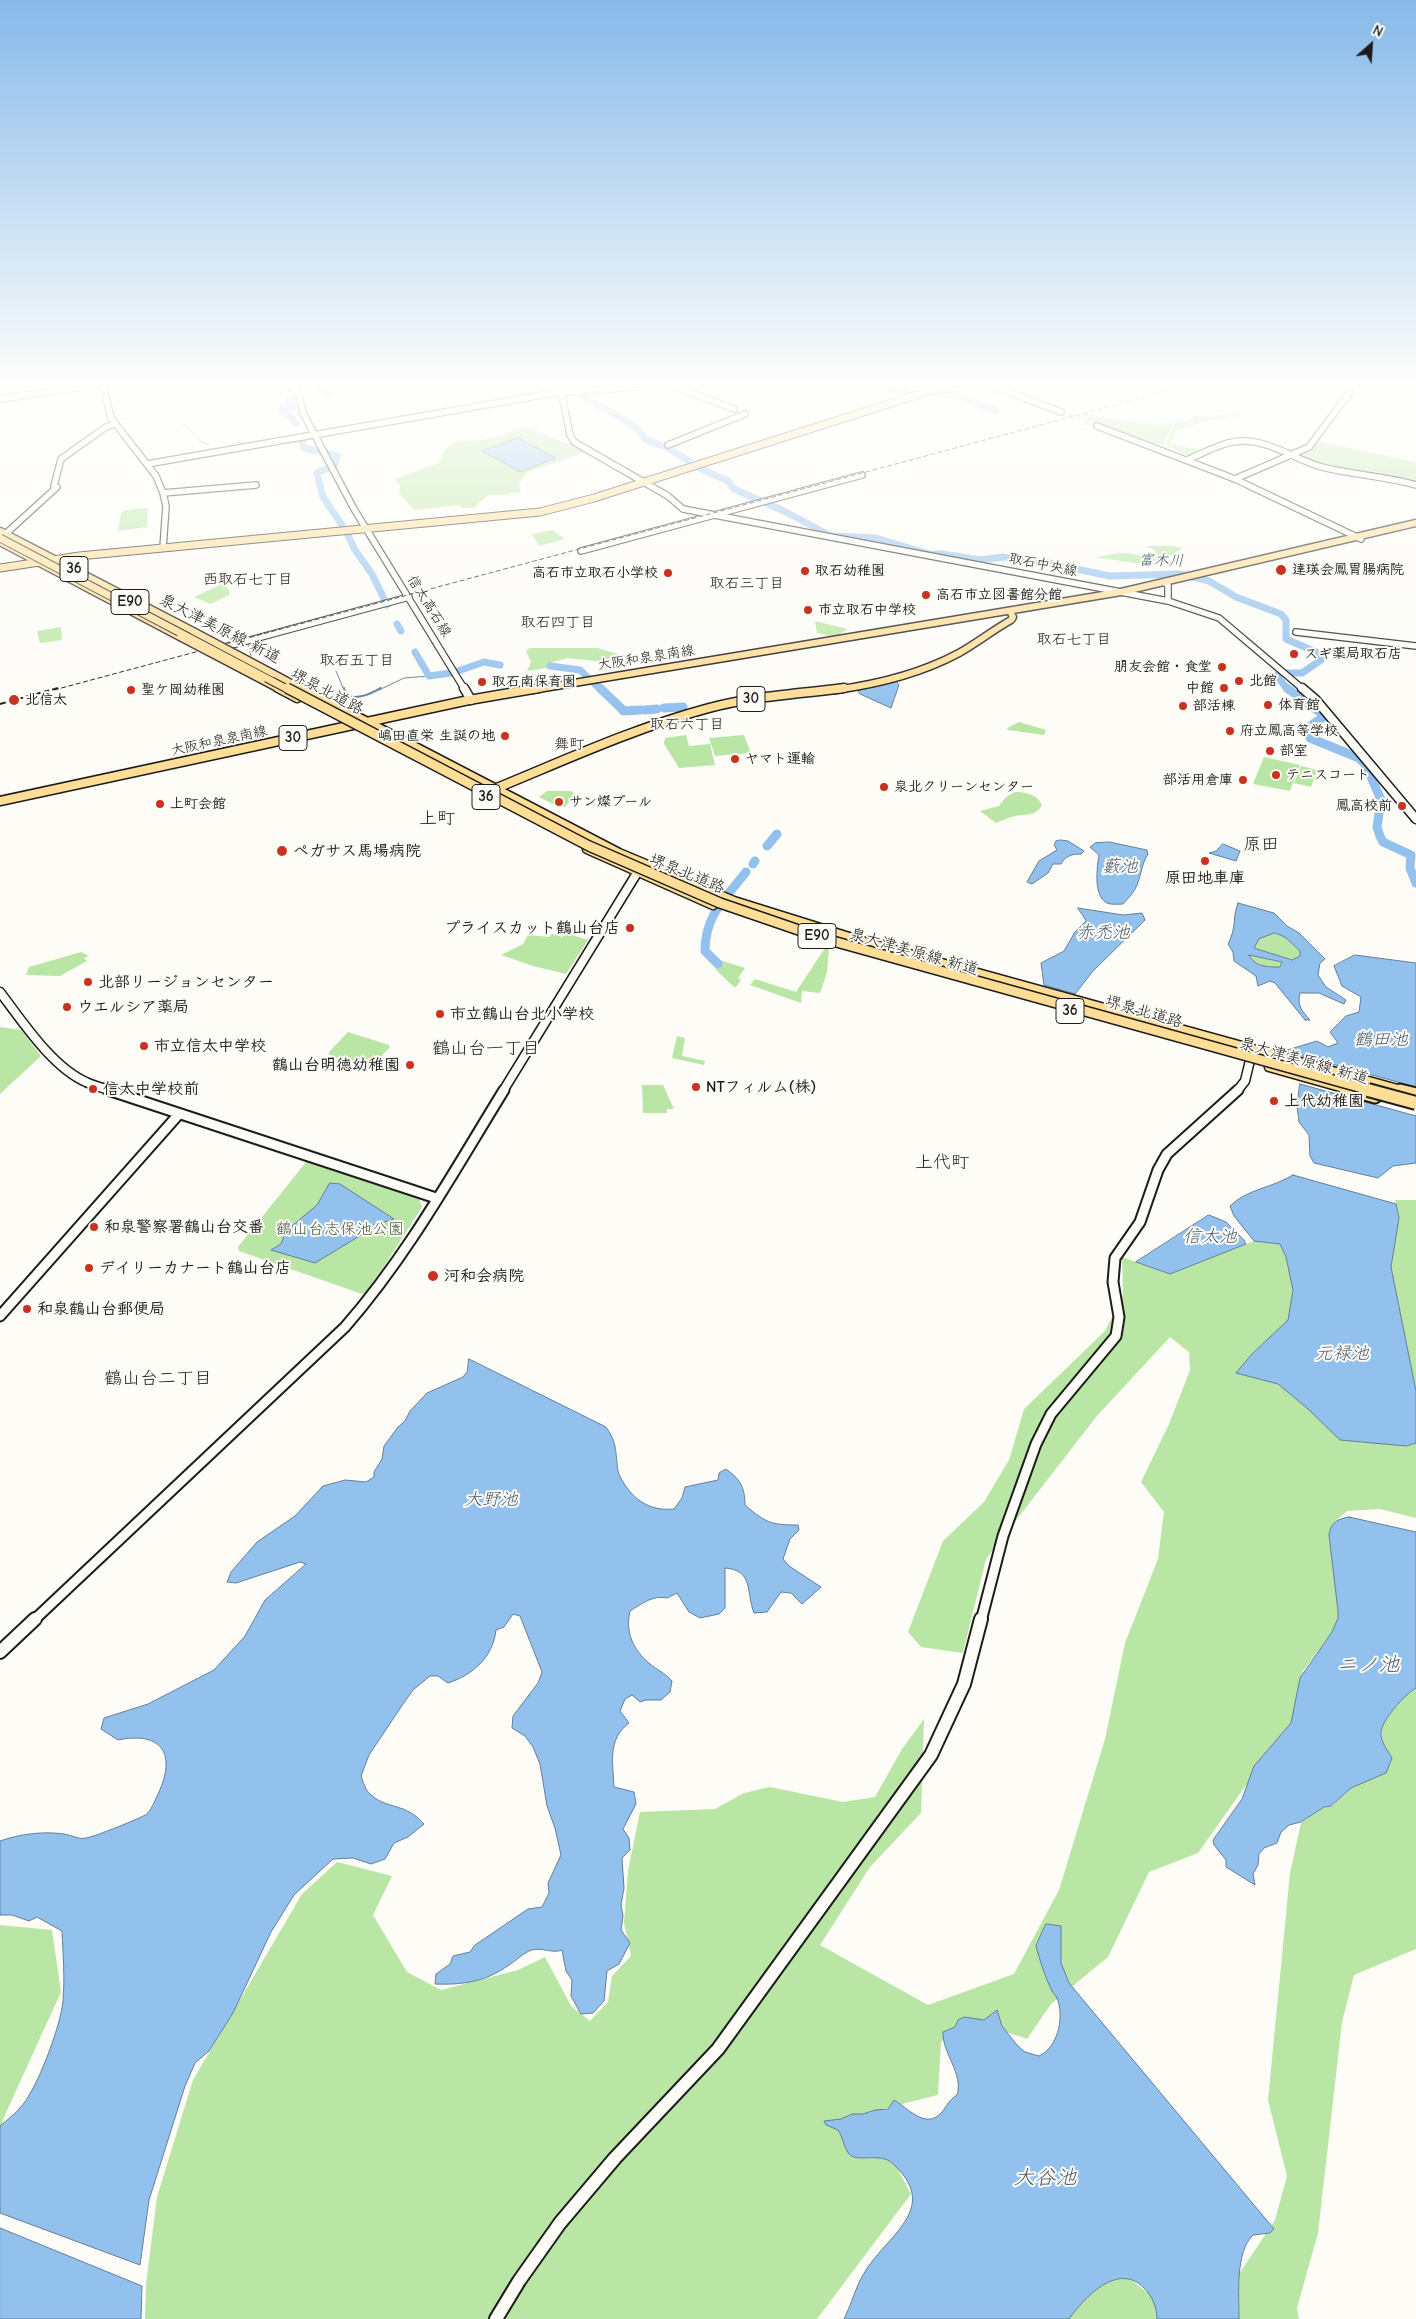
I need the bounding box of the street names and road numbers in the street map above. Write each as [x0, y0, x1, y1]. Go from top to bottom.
street label: 取石中央線 [1007, 550, 1079, 580]
road number: 36 [60, 556, 88, 582]
street label: 信太高石線 [403, 572, 455, 640]
road number: E90 [111, 590, 149, 614]
street label: 泉大津美原線 新道 [156, 590, 284, 668]
street label: 大阪和泉泉南線 [596, 642, 696, 674]
street label: 堺泉北道路 [287, 665, 367, 719]
road number: 30 [737, 686, 765, 712]
street label: 大阪和泉泉南線 [169, 723, 269, 759]
road number: 30 [279, 726, 307, 750]
road number: 36 [472, 784, 500, 810]
street label: 堺泉北道路 [646, 850, 728, 898]
road number: E90 [798, 924, 836, 948]
street label: 泉大津美原線 新道 [847, 924, 981, 980]
street label: 堺泉北道路 [1103, 992, 1185, 1032]
road number: 36 [1056, 998, 1084, 1024]
street label: 泉大津美原線 新道 [1237, 1033, 1371, 1089]

